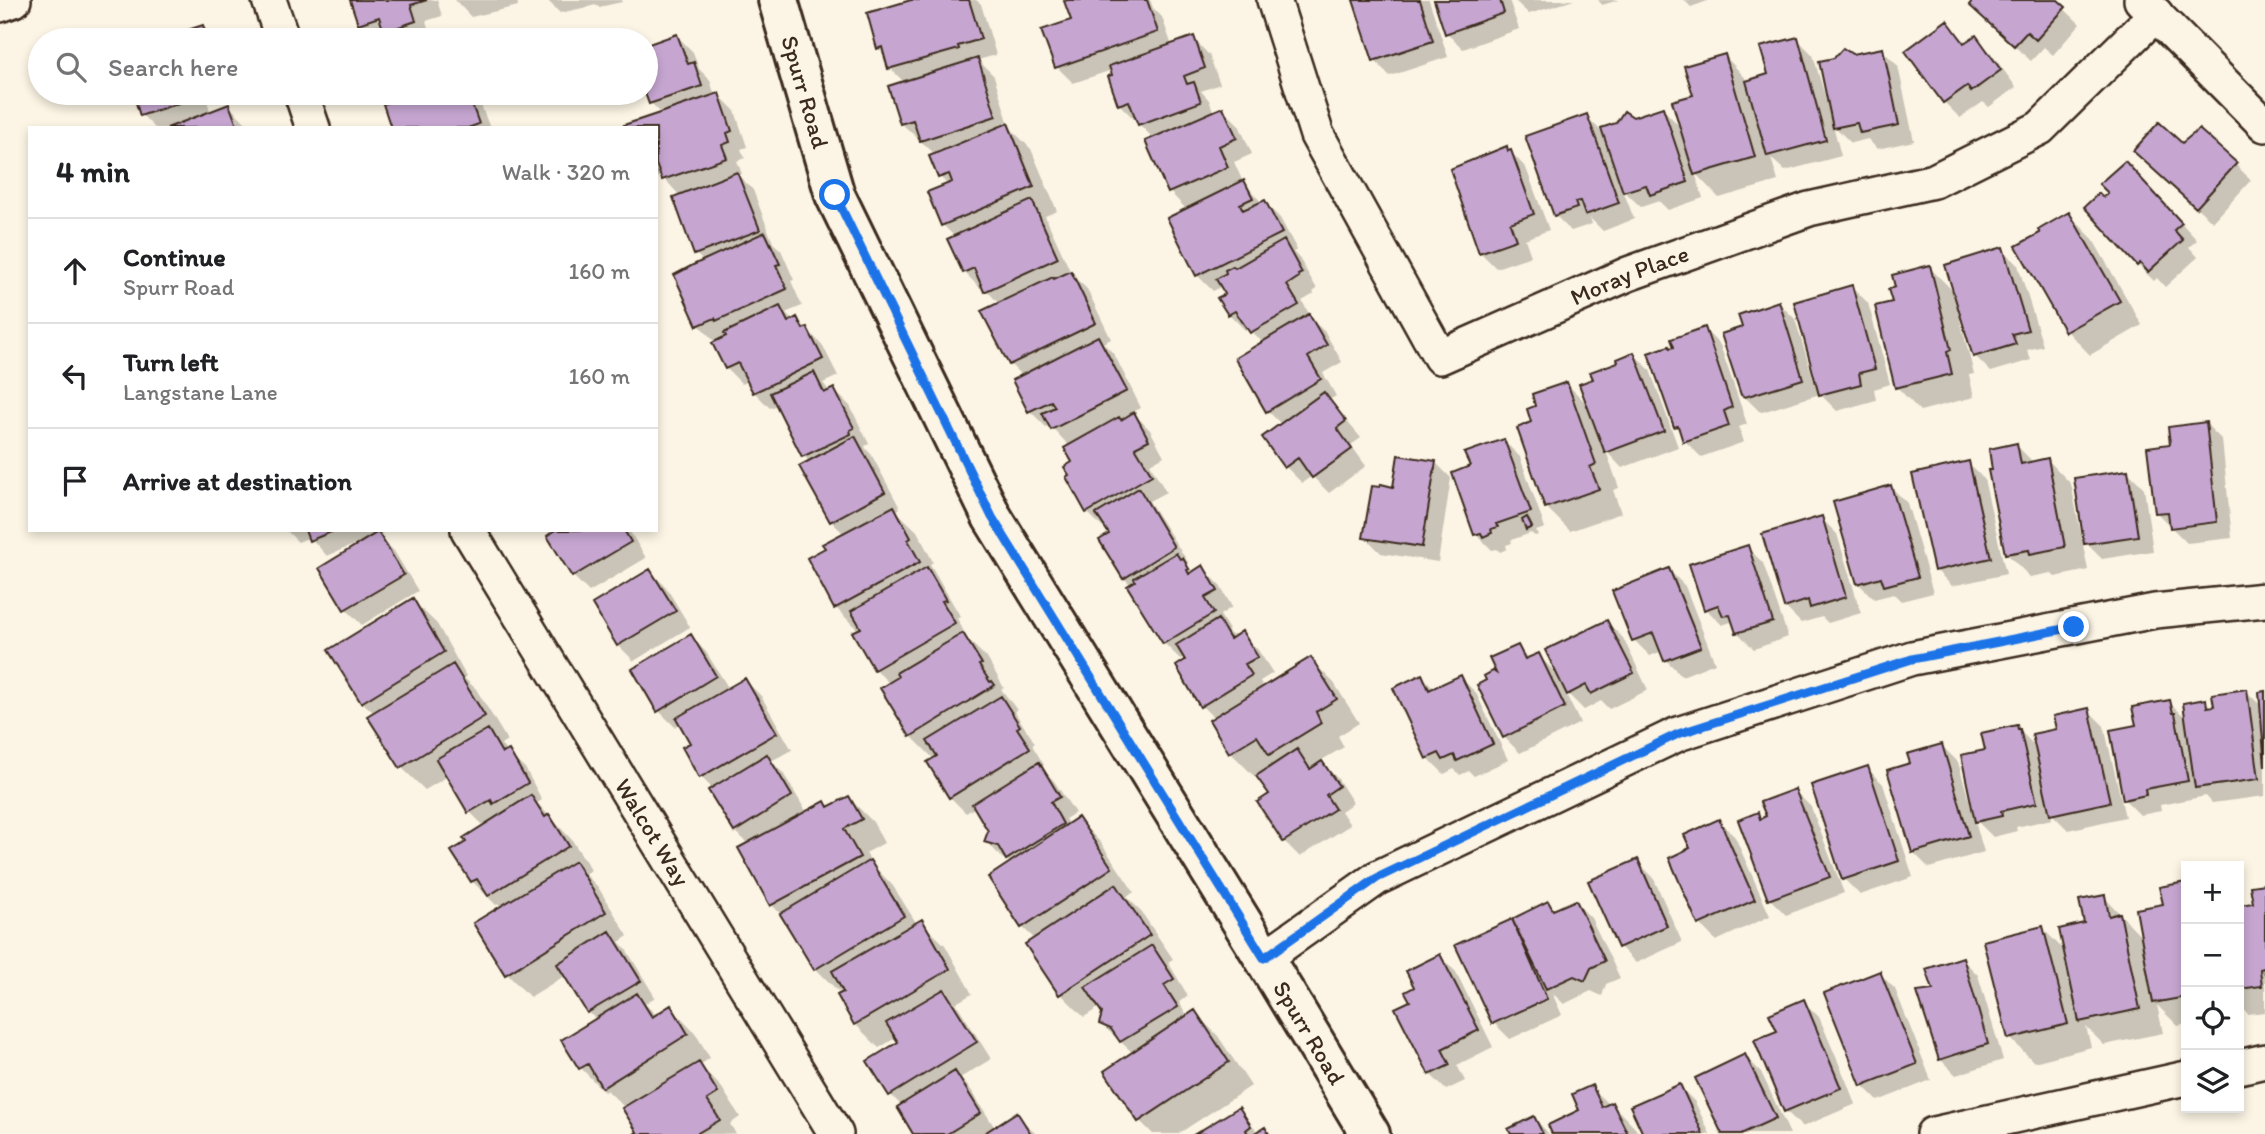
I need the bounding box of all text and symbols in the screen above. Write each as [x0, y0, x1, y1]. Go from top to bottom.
search box [28, 28, 658, 105]
street label: Spurr Road [775, 32, 836, 152]
icon: search [52, 48, 90, 86]
text: Search here [108, 51, 238, 83]
text: 4 min [56, 153, 130, 190]
text: Walk · 320 m [502, 158, 630, 186]
route start [819, 179, 850, 210]
street label: Moray Place [1566, 238, 1692, 312]
text: Continue [123, 241, 226, 273]
icon: ahead [56, 252, 94, 290]
text: 160 m [568, 257, 630, 285]
text: Spurr Road [123, 273, 234, 301]
text: Turn left [123, 346, 219, 378]
icon: left [56, 357, 94, 395]
text: 160 m [568, 362, 630, 390]
text: Langstane Lane [123, 378, 278, 406]
icon: arrive [56, 462, 94, 500]
text: Arrive at destination [123, 465, 352, 497]
route end [2058, 611, 2089, 642]
street label: Walcot Way [609, 773, 696, 891]
map controls [2181, 861, 2244, 1113]
button: + [2181, 861, 2244, 924]
button: − [2181, 924, 2244, 987]
street label: Spurr Road [1267, 975, 1352, 1090]
button: locate [2181, 987, 2244, 1050]
button: layers [2181, 1050, 2244, 1113]

